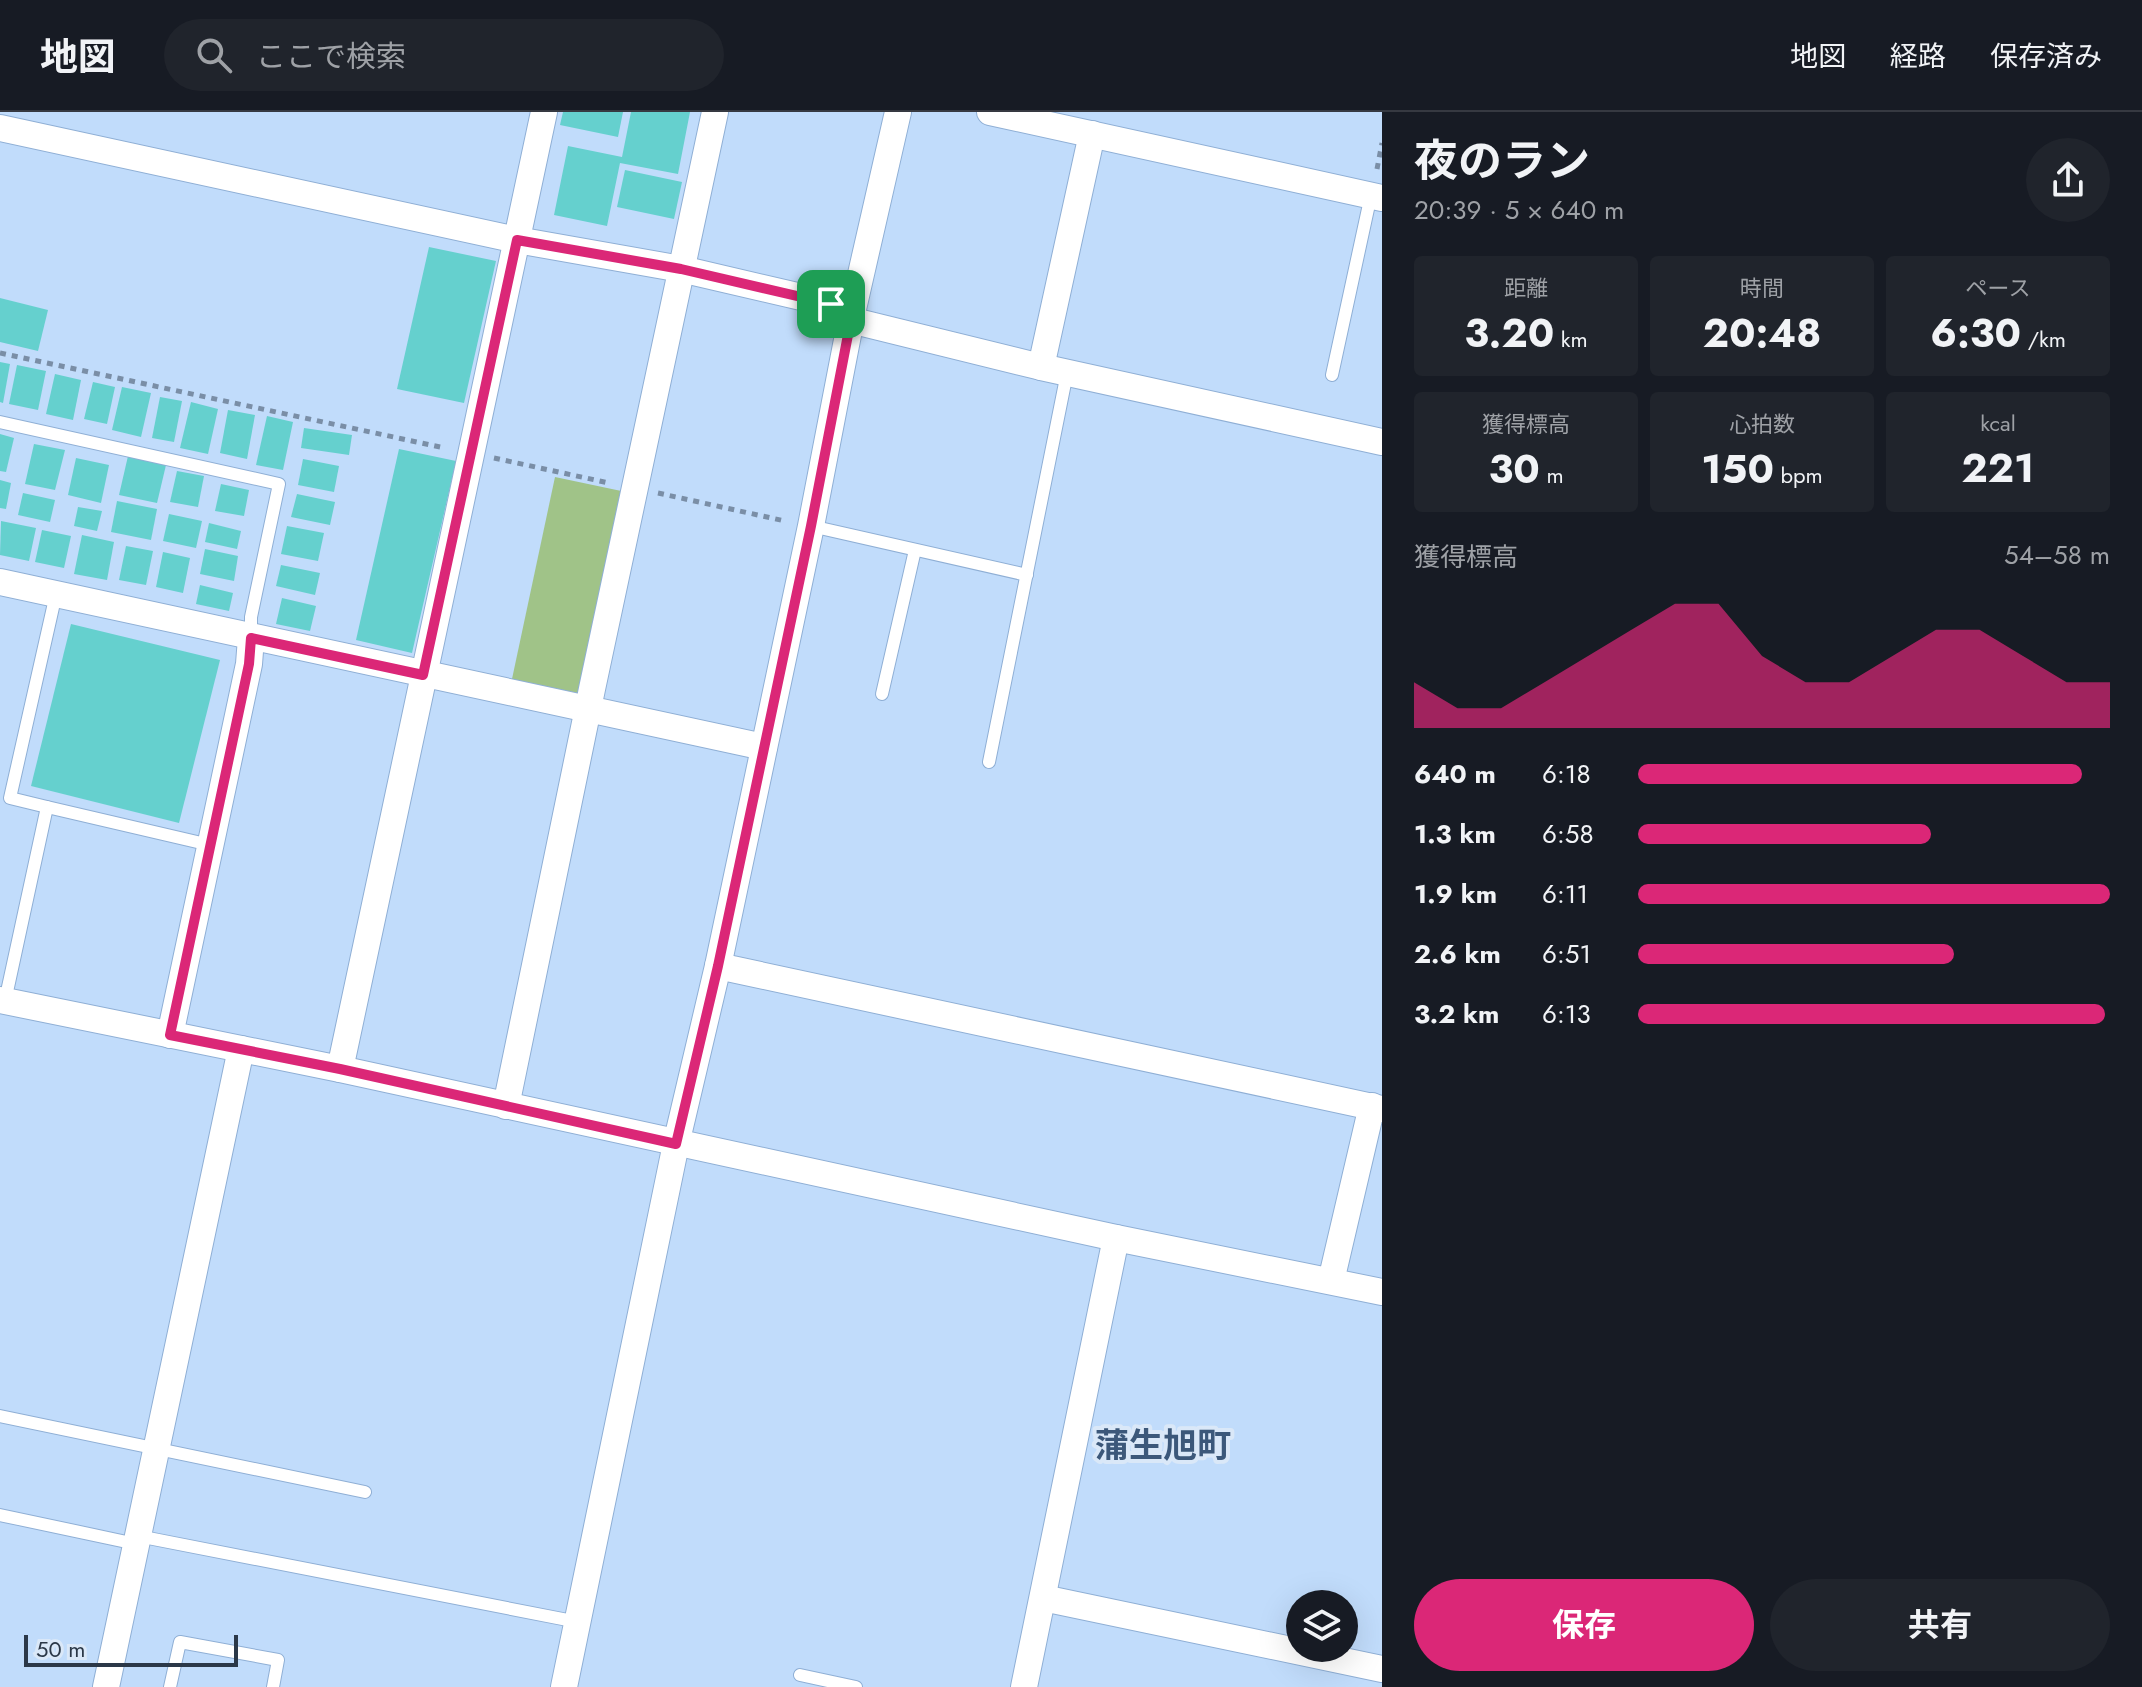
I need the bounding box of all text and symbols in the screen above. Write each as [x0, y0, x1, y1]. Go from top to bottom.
search box [164, 19, 724, 91]
text: 地図 [40, 29, 116, 84]
icon: search [192, 33, 236, 77]
text: ここで検索 [256, 35, 406, 78]
text: 地図 [1790, 36, 1846, 77]
text: 経路 [1890, 36, 1946, 77]
text: 保存済み [1990, 36, 2102, 77]
text: 夜のラン [1414, 129, 1590, 193]
button: share [2026, 138, 2110, 222]
text: 20:39 · 5 × 640 m [1414, 191, 1624, 229]
pin [797, 270, 865, 338]
text: 距離 [1504, 272, 1548, 304]
text: 時間 [1740, 272, 1784, 304]
text: ペース [1966, 272, 2030, 304]
icon: arrive [809, 282, 853, 326]
text: 3.20 [1464, 304, 1554, 362]
text: 20:48 [1703, 304, 1821, 362]
text: 6:30 [1930, 304, 2021, 362]
text: km [1554, 323, 1588, 355]
text: /km [2021, 323, 2066, 355]
text: kcal [1980, 407, 2016, 439]
text: 獲得標高 [1482, 408, 1570, 440]
text: 心拍数 [1729, 408, 1795, 440]
text: 221 [1962, 439, 2034, 497]
text: 30 [1488, 440, 1540, 498]
text: 150 [1701, 440, 1774, 498]
text: m [1540, 459, 1564, 491]
text: bpm [1774, 459, 1823, 491]
text: 54–58 m [2004, 536, 2110, 574]
text: 獲得標高 [1414, 538, 1518, 576]
text: 640 m [1414, 755, 1496, 793]
text: 6:18 [1542, 755, 1591, 793]
text: 1.3 km [1414, 815, 1496, 853]
text: 6:58 [1542, 815, 1594, 853]
text: 1.9 km [1414, 875, 1497, 913]
text: 6:11 [1542, 875, 1588, 913]
text: 2.6 km [1414, 935, 1501, 973]
text: 6:51 [1542, 935, 1591, 973]
text: 3.2 km [1414, 995, 1499, 1033]
text: 6:13 [1542, 995, 1591, 1033]
district label: 蒲生旭町 [1095, 1421, 1231, 1470]
button: 保存 [1414, 1579, 1754, 1671]
button: 共有 [1770, 1579, 2110, 1671]
map controls [1286, 1590, 1358, 1662]
button: layers [1286, 1590, 1358, 1662]
scale bar [24, 1631, 238, 1667]
text: 50 m [36, 1633, 85, 1665]

